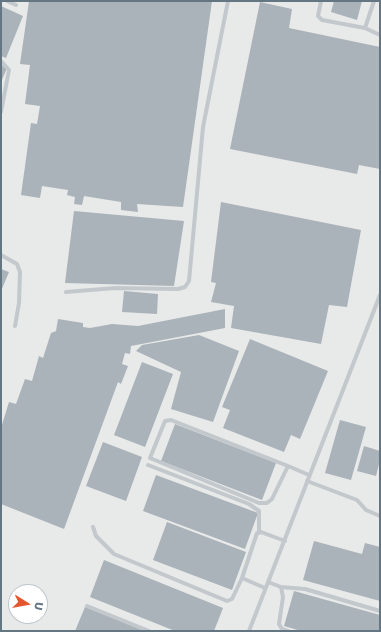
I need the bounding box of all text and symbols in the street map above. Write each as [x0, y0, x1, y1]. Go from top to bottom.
north arrow [8, 584, 48, 624]
text: U [32, 601, 46, 611]

